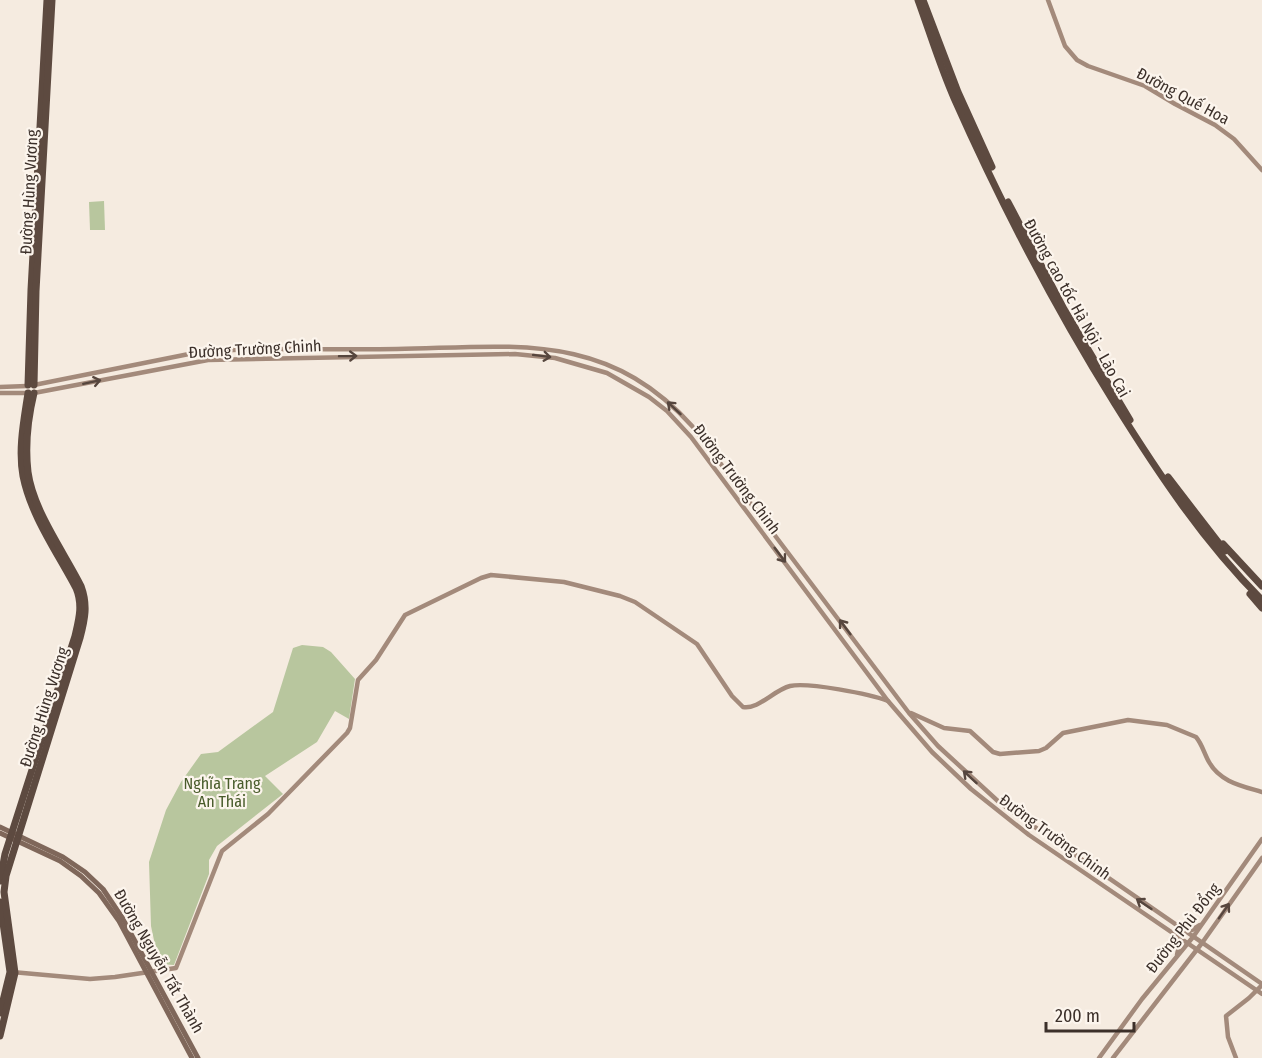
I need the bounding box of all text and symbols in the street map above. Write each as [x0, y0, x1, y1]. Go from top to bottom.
street label: Đường Quế Hoa [1133, 63, 1233, 128]
street label: Đường Hùng Vương [16, 129, 42, 255]
street label: Đường cao tốc Hà Nội - Lào Cai [1020, 215, 1135, 400]
street label: Đường Trường Chinh [188, 336, 322, 362]
one-way arrow [337, 351, 357, 362]
one-way arrow [532, 351, 552, 362]
one-way arrow [82, 376, 101, 387]
one-way arrow [666, 400, 681, 415]
street label: Đường Trường Chinh [689, 420, 785, 538]
one-way arrow [773, 547, 786, 563]
one-way arrow [839, 620, 852, 636]
street label: Đường Hùng Vương [16, 644, 73, 769]
one-way arrow [962, 770, 977, 784]
park label: Nghĩa Trang An Thái [183, 774, 261, 811]
street label: Đường Trường Chinh [996, 790, 1114, 884]
street label: Đường Phù Đổng [1141, 878, 1224, 977]
street label: Đường Nguyễn Tất Thành [110, 885, 209, 1036]
one-way arrow [1137, 898, 1153, 910]
one-way arrow [1218, 904, 1231, 920]
scale bar [1046, 995, 1134, 1033]
text: 200 m [1055, 1005, 1100, 1027]

